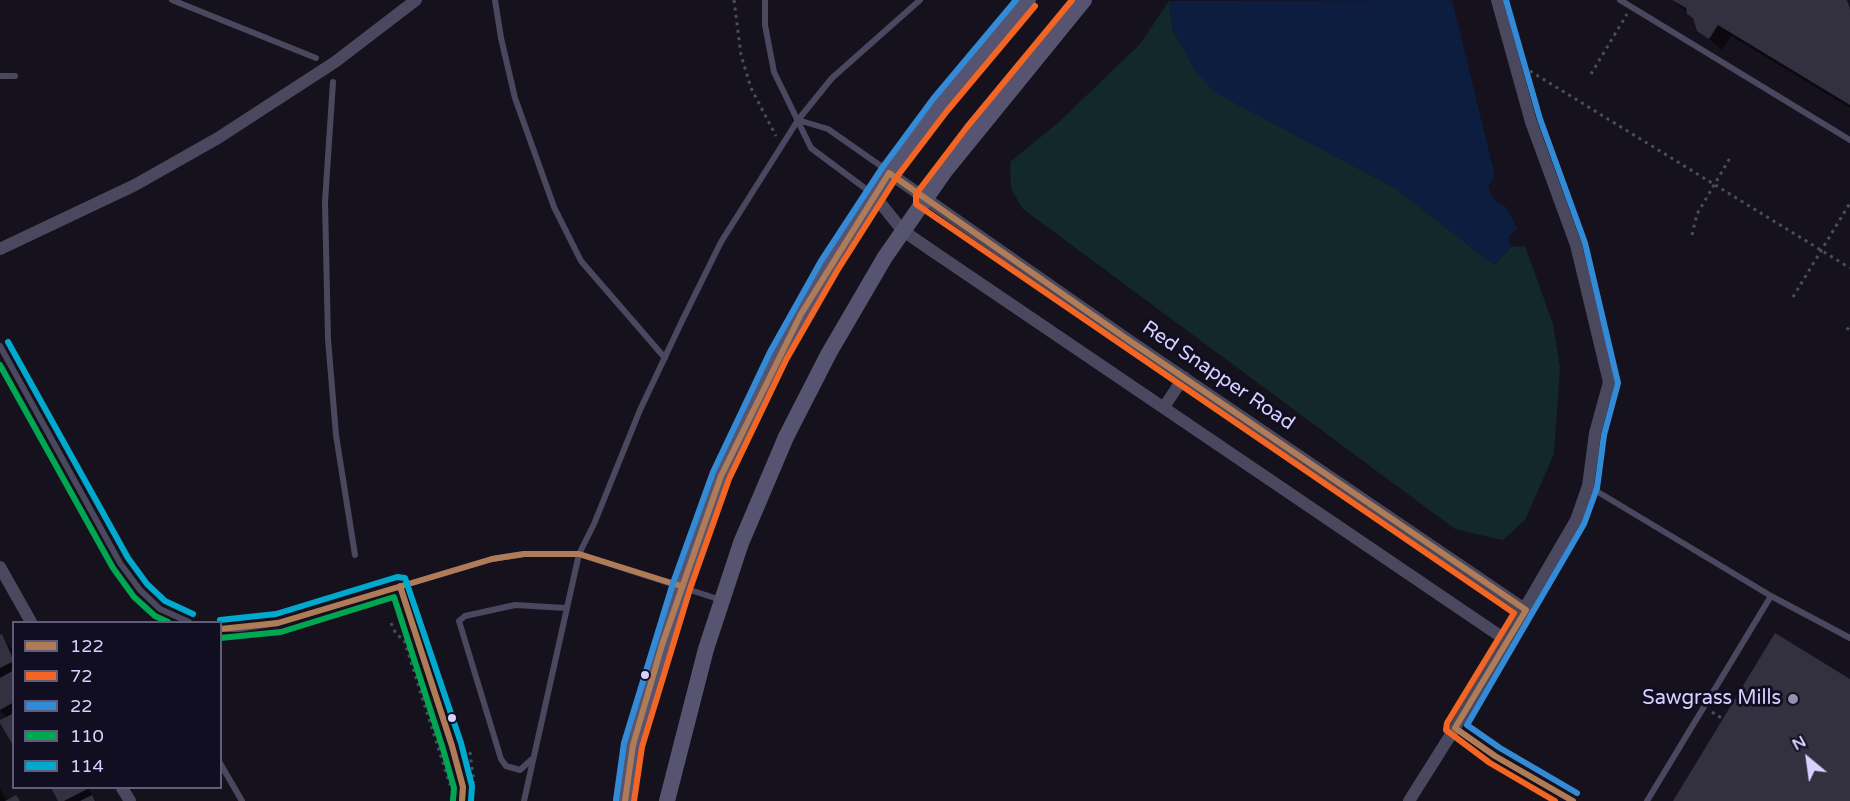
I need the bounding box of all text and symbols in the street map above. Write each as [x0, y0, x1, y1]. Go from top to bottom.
street label: Red Snapper Road [1137, 316, 1299, 436]
legend [12, 621, 222, 789]
text: 122 [70, 635, 104, 657]
text: 72 [70, 665, 93, 687]
unlabelled marker [639, 669, 651, 681]
place label: Sawgrass Mills [1642, 687, 1781, 711]
marker: Sawgrass Mills [1786, 692, 1800, 706]
text: 22 [70, 695, 93, 717]
unlabelled marker [446, 712, 458, 724]
text: 110 [70, 725, 104, 747]
north arrow [1778, 729, 1838, 789]
text: N [1789, 731, 1810, 755]
text: 114 [70, 755, 104, 777]

